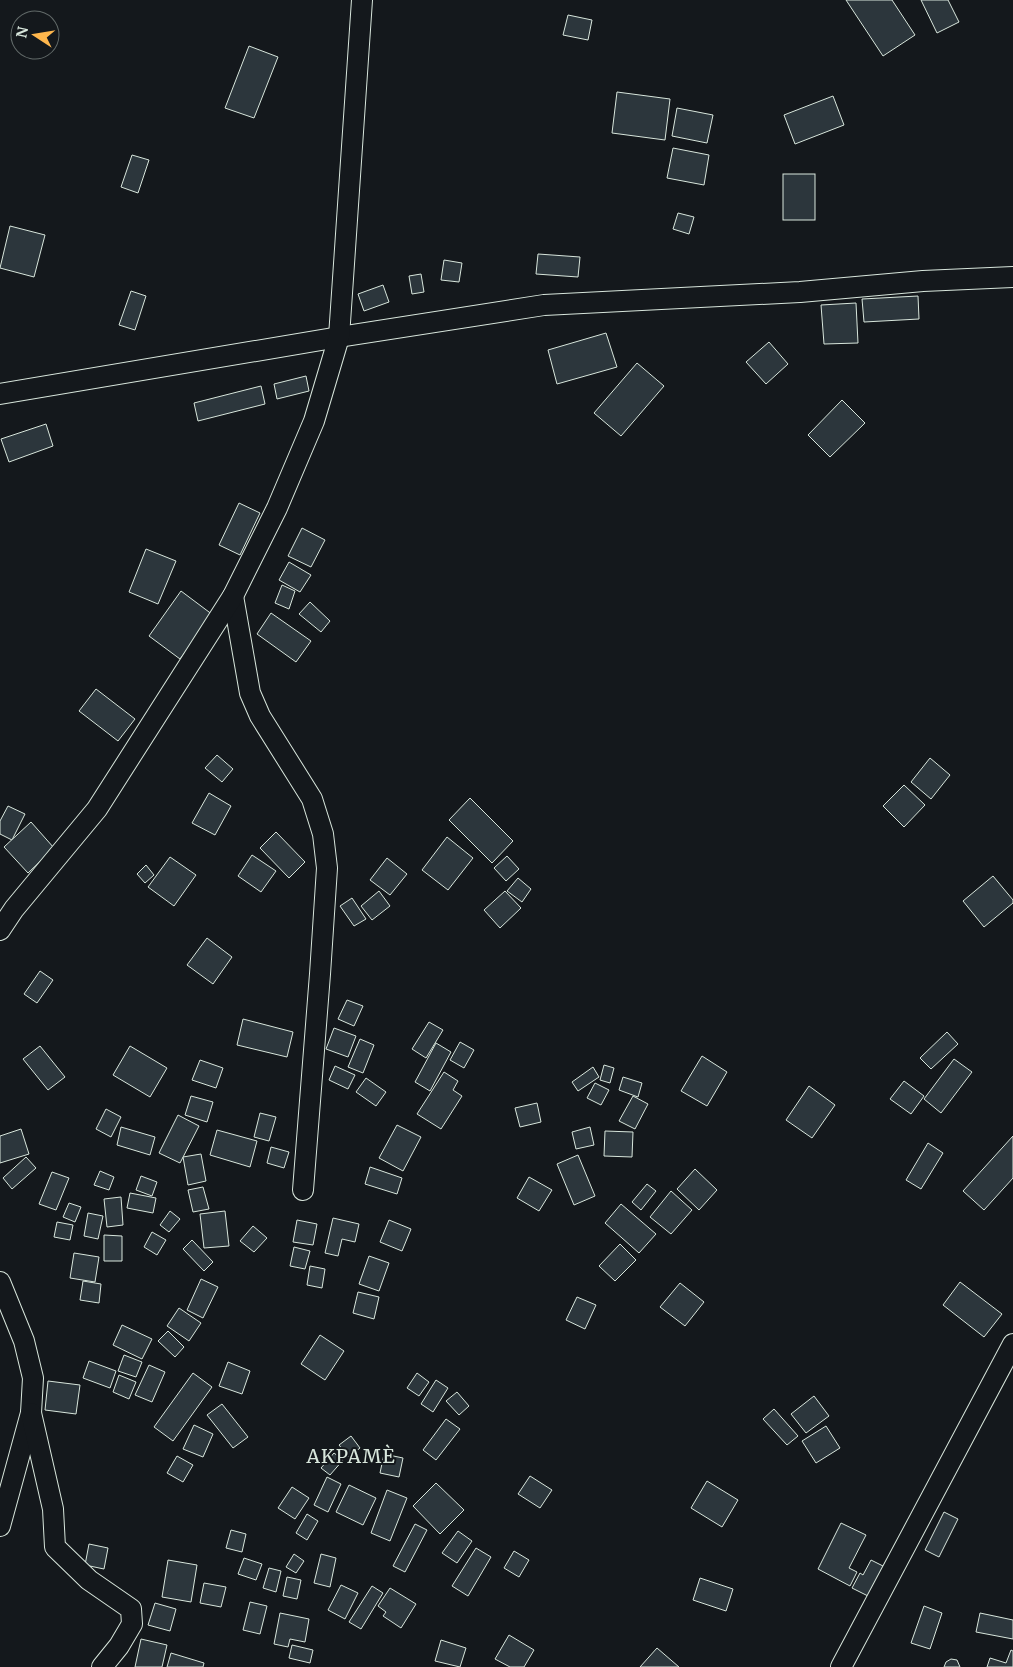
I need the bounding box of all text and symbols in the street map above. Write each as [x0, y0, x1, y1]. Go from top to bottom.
north arrow [10, 10, 60, 60]
text: N [12, 25, 32, 40]
district label: AKPAMÈ [306, 1444, 395, 1468]

